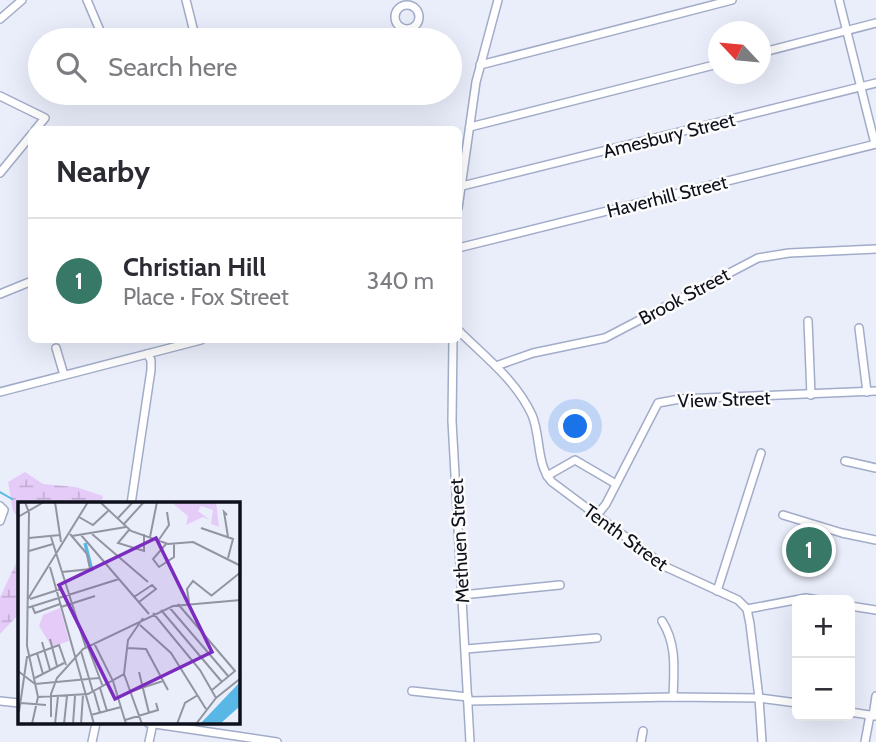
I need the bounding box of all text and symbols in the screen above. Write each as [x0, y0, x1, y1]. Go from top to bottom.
north arrow [708, 21, 771, 84]
search box [28, 28, 462, 105]
icon: search [52, 48, 90, 86]
text: Search here [108, 51, 237, 83]
street label: Amesbury Street [601, 108, 738, 163]
text: Nearby [56, 153, 150, 190]
street label: Haverhill Street [605, 170, 730, 223]
text: Christian Hill [123, 251, 266, 283]
street label: Brook Street [635, 263, 734, 330]
text: 1 [75, 267, 83, 295]
text: 340 m [367, 267, 434, 295]
text: Place · Fox Street [123, 283, 289, 311]
street label: View Street [677, 386, 772, 413]
your location [558, 409, 592, 443]
street label: Methuen Street [445, 477, 474, 604]
street label: Tenth Street [579, 499, 673, 576]
inset map [18, 502, 240, 724]
pin: 1 [786, 524, 832, 576]
map controls [792, 595, 855, 721]
button: + [792, 595, 855, 658]
button: − [792, 658, 855, 721]

